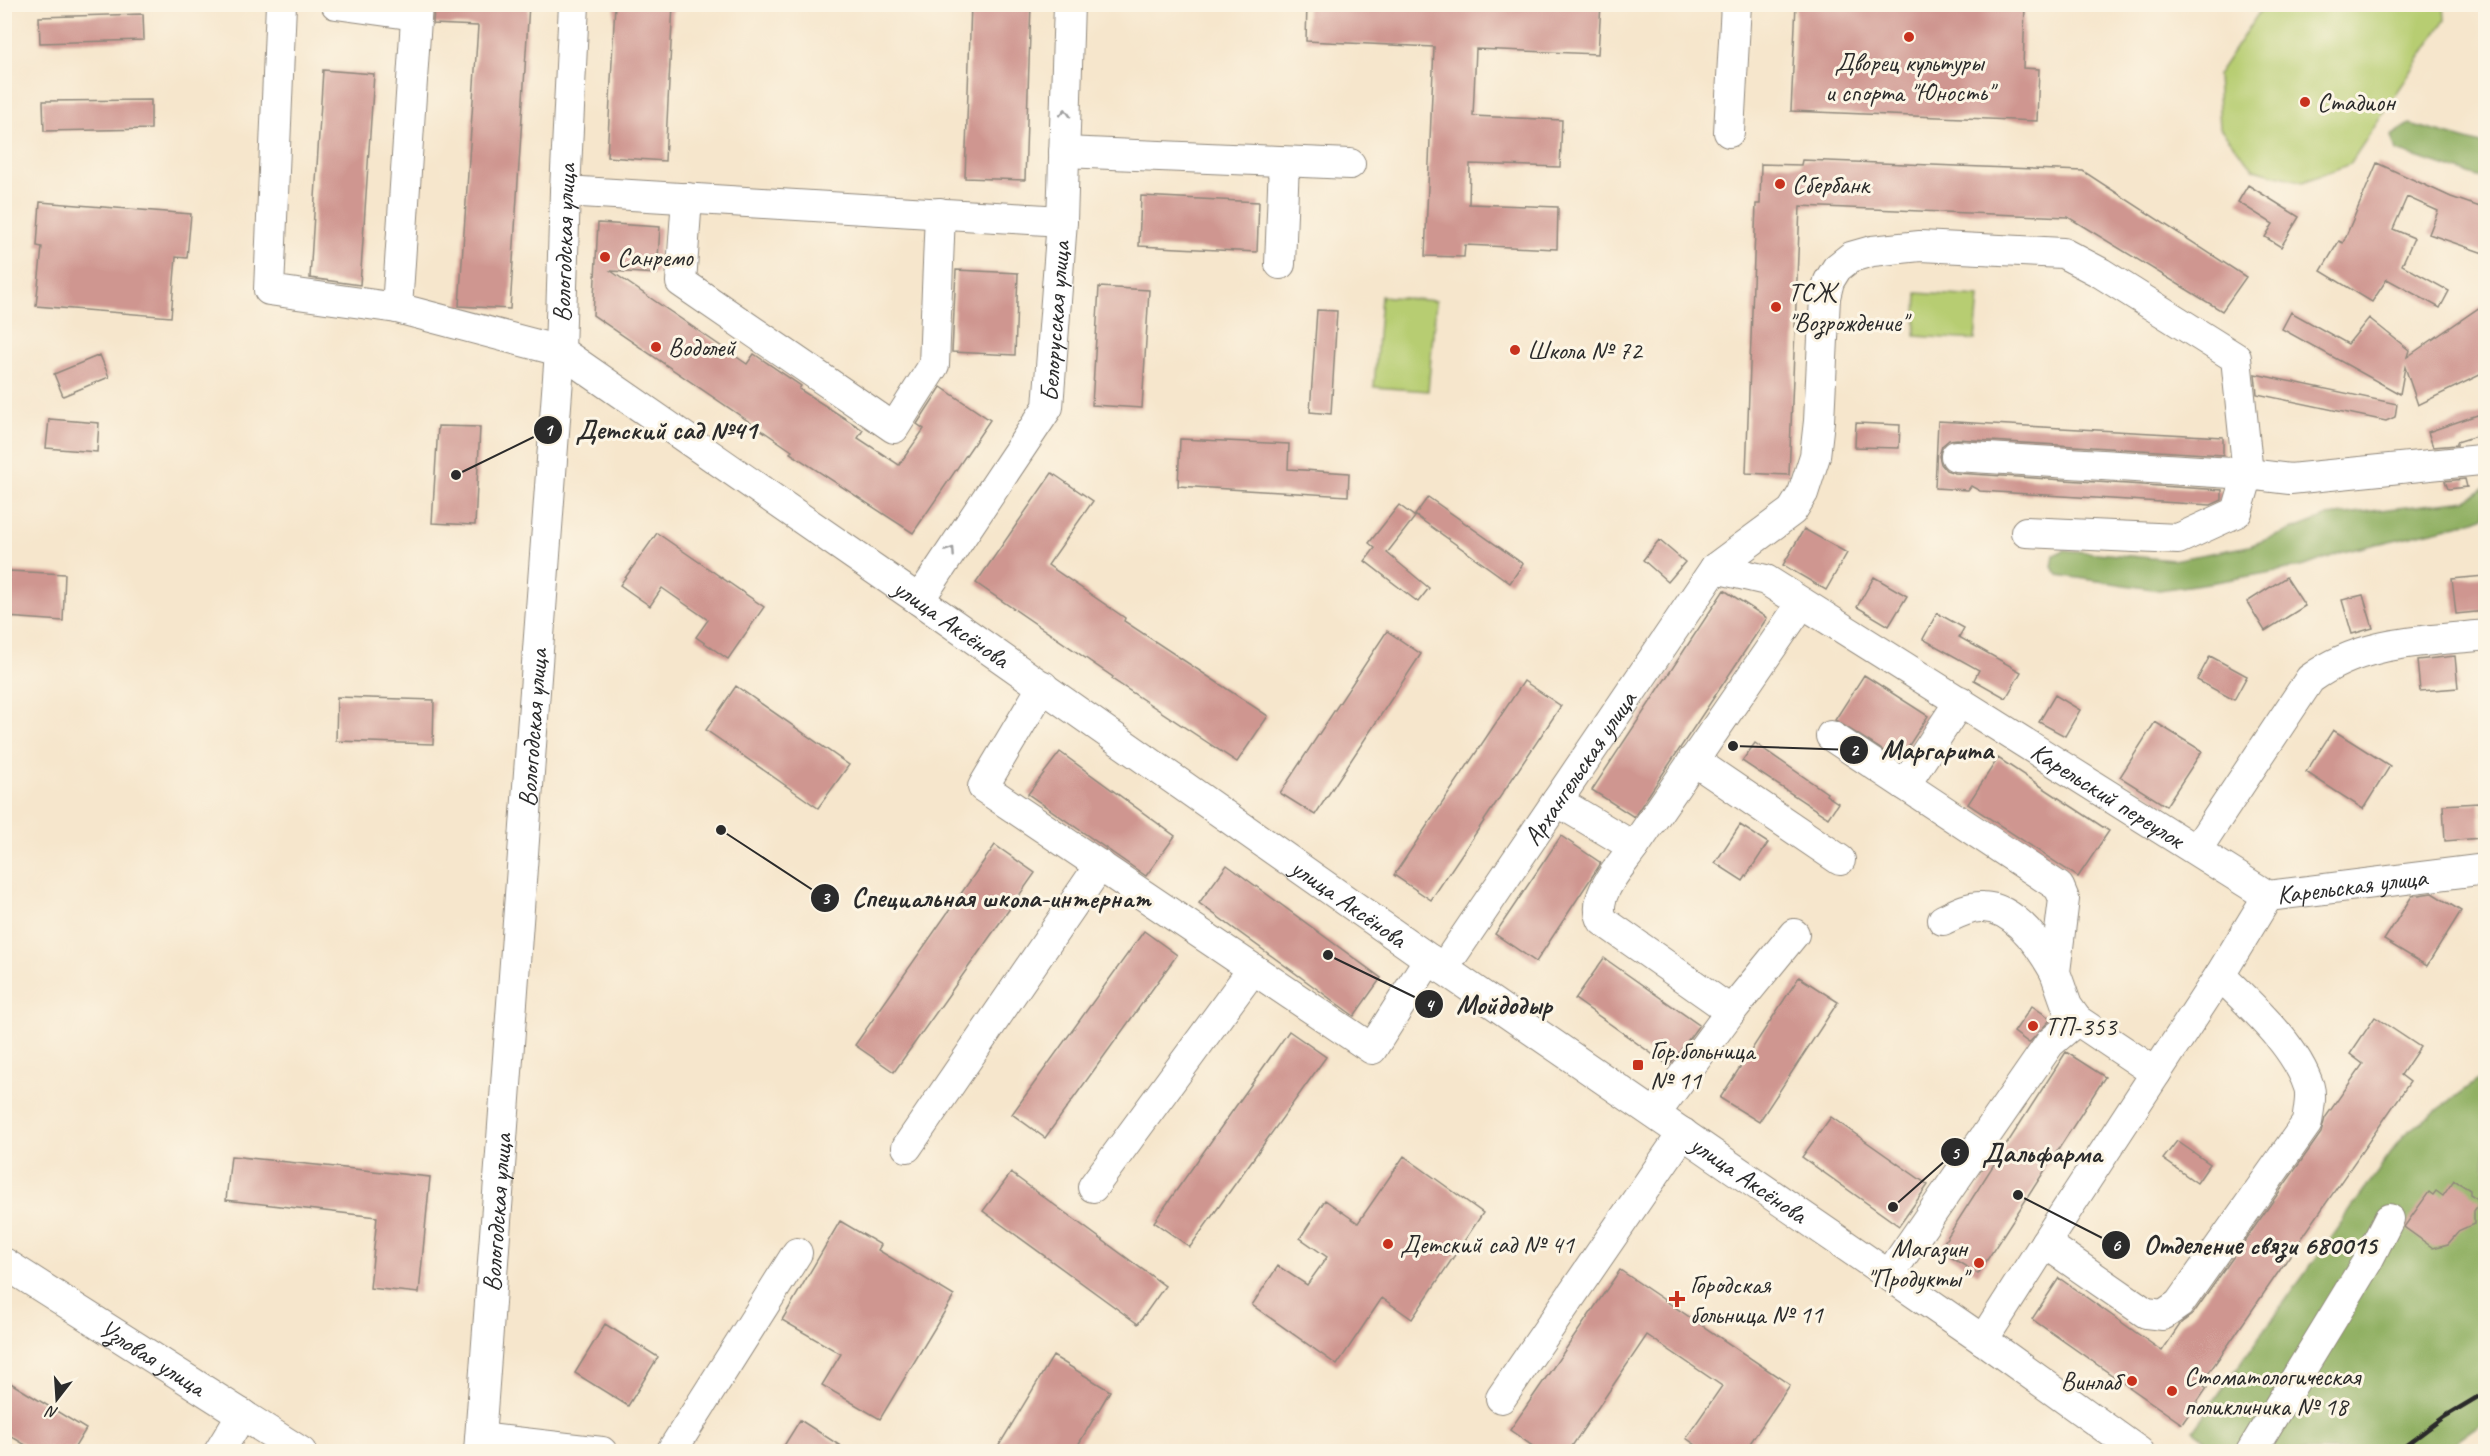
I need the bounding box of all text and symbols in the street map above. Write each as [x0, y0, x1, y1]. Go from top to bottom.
marker: Дворец культуры и спорта "Юность" [1902, 30, 1916, 44]
place label: Дворец культуры и спорта "Юность" [1825, 46, 1998, 109]
place label: Стадион [2317, 86, 2397, 119]
marker: Стадион [2298, 95, 2312, 109]
one-way arrow [1059, 108, 1072, 117]
street label: Вологодская улица [544, 162, 583, 323]
place label: Сбербанк [1792, 168, 1872, 201]
marker: Сбербанк [1773, 177, 1787, 191]
street label: Белорусская улица [1032, 239, 1077, 403]
place label: Санремо [617, 241, 694, 274]
marker: Санремо [598, 250, 612, 264]
place label: ТСЖ "Возрождение" [1788, 276, 1912, 340]
marker: ТСЖ "Возрождение" [1769, 300, 1783, 314]
place label: Водолей [668, 331, 737, 364]
place label: Школа № 72 [1527, 334, 1644, 367]
marker: Водолей [649, 340, 663, 354]
marker: Школа № 72 [1508, 343, 1522, 357]
callout: Детский сад №41 [533, 407, 768, 452]
text: Детский сад №41 [575, 413, 759, 447]
text: 1 [544, 419, 554, 441]
one-way arrow [944, 547, 955, 558]
street label: улица Аксёнова [886, 570, 1017, 676]
street label: Вологодская улица [510, 646, 555, 808]
street label: Архангельская улица [1515, 683, 1644, 851]
callout: Маргарита [1839, 727, 2005, 772]
text: Маргарита [1881, 733, 1995, 767]
street label: Карельский переулок [2025, 735, 2192, 857]
text: 2 [1850, 739, 1860, 761]
street label: улица Аксёнова [1283, 849, 1415, 956]
street label: Карельская улица [2275, 860, 2430, 911]
callout: Специальная школа-интернат [810, 875, 1163, 920]
text: Специальная школа-интернат [851, 881, 1152, 915]
text: 3 [821, 887, 831, 909]
callout: Мойдодыр [1414, 982, 1564, 1027]
text: Мойдодыр [1456, 988, 1554, 1022]
text: 4 [1425, 994, 1435, 1016]
place label: ТП-353 [2045, 1010, 2118, 1043]
marker: ТП-353 [2026, 1019, 2040, 1033]
place label: Гор.больница № 11 [1650, 1034, 1757, 1097]
marker: Гор.больница № 11 [1631, 1058, 1645, 1072]
street label: улица Аксёнова [1683, 1126, 1815, 1231]
callout: Дальфарма [1940, 1130, 2113, 1175]
street label: Вологодская улица [474, 1131, 519, 1293]
text: Дальфарма [1982, 1136, 2104, 1170]
text: 5 [1951, 1142, 1961, 1164]
callout: Отделение связи 680015 [2101, 1222, 2390, 1267]
place label: Детский сад № 41 [1400, 1228, 1575, 1261]
text: Отделение связи 680015 [2143, 1228, 2379, 1263]
place label: Магазин "Продукты" [1866, 1232, 1972, 1295]
text: 6 [2112, 1234, 2122, 1256]
marker: Детский сад № 41 [1381, 1237, 1395, 1251]
marker: Магазин "Продукты" [1972, 1256, 1986, 1270]
place label: Городская больница № 11 [1690, 1268, 1824, 1331]
marker: Городская больница № 11 [1668, 1290, 1686, 1308]
street label: Узловая улица [93, 1312, 214, 1405]
place label: Стоматологическая поликлиника № 18 [2184, 1360, 2362, 1423]
place label: Винлаб [2061, 1365, 2125, 1398]
north arrow [27, 1369, 87, 1429]
marker: Винлаб [2125, 1374, 2139, 1388]
marker: Стоматологическая поликлиника № 18 [2165, 1384, 2179, 1398]
text: N [42, 1400, 61, 1423]

